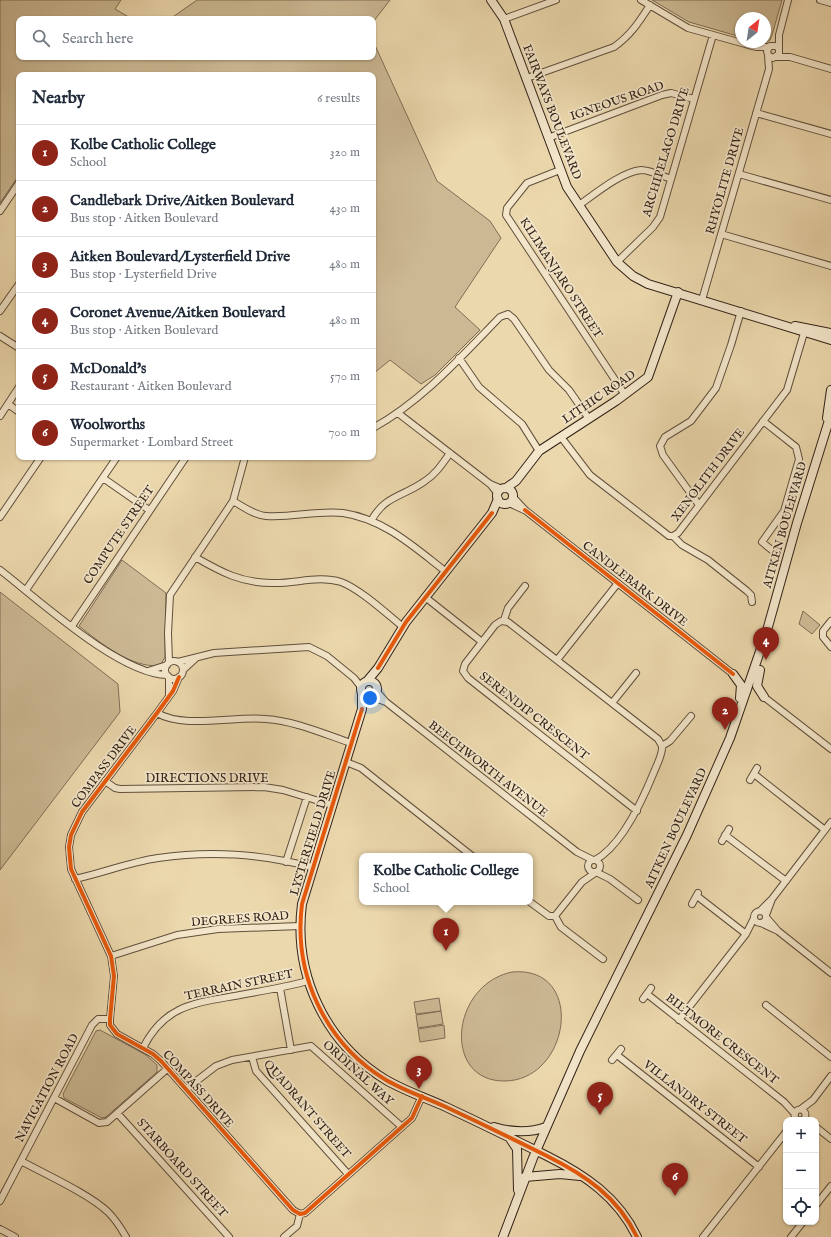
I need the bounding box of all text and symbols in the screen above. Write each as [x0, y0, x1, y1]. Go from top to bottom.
north arrow [735, 12, 771, 48]
search box [16, 16, 376, 60]
icon: search [30, 27, 52, 49]
text: Search here [62, 29, 133, 48]
street label: FAIRWAYS BOULEVARD [519, 42, 585, 182]
street label: IGNEOUS ROAD [568, 78, 666, 124]
street label: ARCHIPELAGO DRIVE [639, 85, 693, 220]
text: Nearby [32, 88, 85, 109]
text: 6 results [317, 90, 360, 107]
street label: RHYOLITE DRIVE [703, 126, 747, 236]
text: Kolbe Catholic College [70, 135, 216, 154]
text: 1 [43, 144, 47, 161]
text: 320 m [330, 144, 360, 161]
text: School [70, 154, 107, 171]
text: Candlebark Drive/Aitken Boulevard [70, 191, 294, 210]
text: 2 [42, 200, 48, 217]
text: 430 m [330, 200, 360, 217]
text: Bus stop · Aitken Boulevard [70, 210, 218, 227]
street label: KILIMANJARO STREET [516, 215, 606, 342]
text: Aitken Boulevard/Lysterfield Drive [70, 247, 290, 266]
text: 3 [43, 256, 47, 273]
text: 480 m [329, 256, 360, 273]
text: Bus stop · Lysterfield Drive [70, 266, 217, 283]
text: Coronet Avenue/Aitken Boulevard [70, 303, 285, 322]
text: 4 [42, 312, 48, 329]
text: 480 m [329, 312, 360, 329]
text: Bus stop · Aitken Boulevard [70, 322, 218, 339]
text: McDonald's [70, 359, 146, 378]
street label: LITHIC ROAD [559, 367, 639, 427]
text: 5 [43, 368, 47, 385]
text: 570 m [330, 368, 360, 385]
text: Restaurant · Aitken Boulevard [70, 378, 232, 395]
text: Woolworths [70, 415, 145, 434]
text: 6 [42, 424, 48, 441]
text: 700 m [328, 424, 360, 441]
street label: XENOLITH DRIVE [668, 425, 748, 525]
text: Supermarket · Lombard Street [70, 434, 233, 451]
street label: AITKEN BOULEVARD [759, 460, 810, 591]
street label: COMPUTE STREET [80, 483, 158, 587]
street label: CANDLEBARK DRIVE [579, 538, 691, 630]
pin: 4 [753, 627, 779, 660]
street label: SERENDIP CRESCENT [476, 669, 592, 763]
your location [360, 688, 380, 708]
pin: 2 [712, 697, 738, 730]
street label: BEECHWORTH AVENUE [425, 718, 551, 820]
street label: COMPASS DRIVE [68, 723, 140, 811]
street label: AITKEN BOULEVARD [641, 765, 711, 891]
street label: LYSTERFIELD DRIVE [287, 768, 339, 898]
street label: DIRECTIONS DRIVE [145, 771, 269, 786]
popup [359, 853, 533, 905]
text: Kolbe Catholic College [373, 861, 519, 880]
text: School [373, 880, 410, 897]
street label: DEGREES ROAD [191, 908, 290, 930]
pin: 1 [433, 918, 459, 951]
street label: TERRAIN STREET [183, 966, 295, 1004]
street label: BILTMORE CRESCENT [663, 990, 782, 1088]
street label: NAVIGATION ROAD [12, 1031, 82, 1145]
street label: ORDINAL WAY [320, 1037, 397, 1109]
street label: COMPASS DRIVE [159, 1047, 237, 1131]
pin: 3 [406, 1056, 432, 1089]
street label: VILLANDRY STREET [640, 1056, 750, 1147]
street label: QUADRANT STREET [260, 1057, 354, 1161]
pin: 5 [587, 1082, 613, 1115]
street label: STARBOARD STREET [134, 1115, 231, 1221]
map controls [783, 1117, 819, 1225]
button: + [783, 1117, 819, 1153]
button: − [783, 1153, 819, 1189]
pin: 6 [662, 1163, 688, 1196]
button: locate [783, 1189, 819, 1225]

